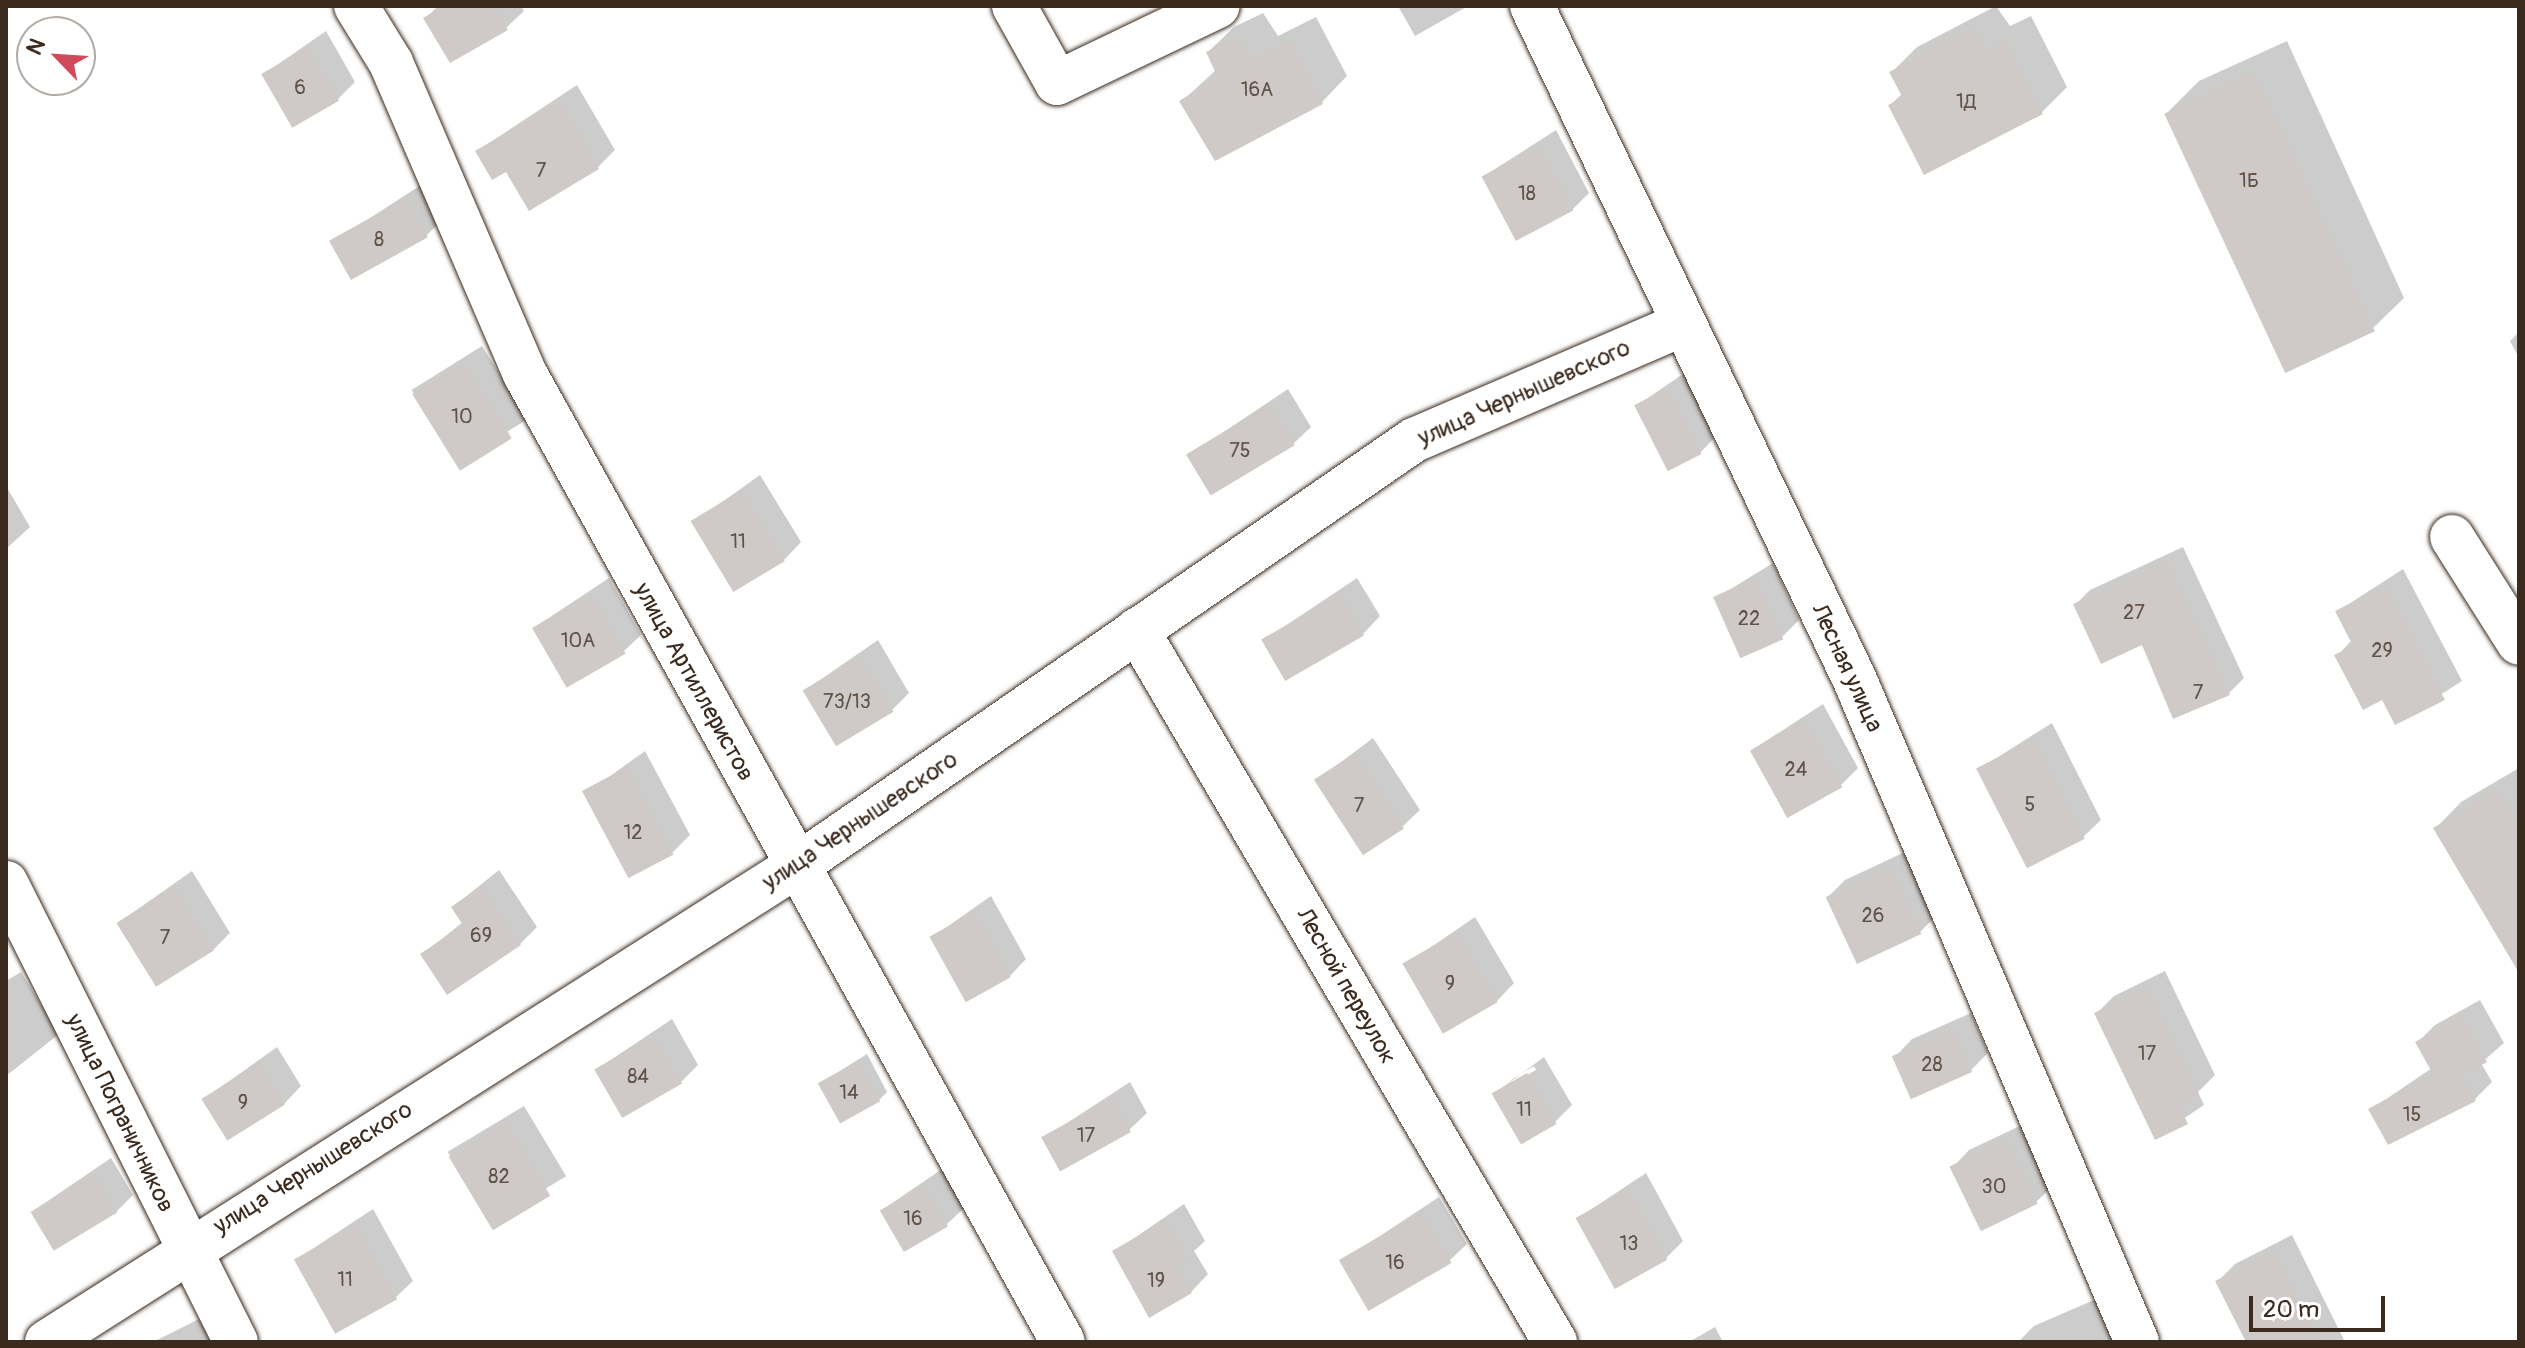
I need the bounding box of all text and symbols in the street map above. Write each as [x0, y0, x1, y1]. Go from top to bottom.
north arrow [16, 16, 96, 96]
text: N [20, 34, 52, 59]
house number: 6 [294, 75, 306, 99]
house number: 16А [1241, 77, 1273, 101]
house number: 1Д [1956, 89, 1976, 113]
house number: 7 [536, 158, 546, 182]
house number: 1Б [2239, 168, 2259, 192]
house number: 18 [1518, 181, 1536, 205]
house number: 8 [374, 227, 384, 251]
street label: улица Чернышевского [1413, 333, 1635, 453]
house number: 10 [451, 404, 473, 428]
house number: 75 [1229, 438, 1251, 462]
house number: 11 [730, 529, 746, 553]
street label: улица Артиллеристов [628, 578, 760, 786]
street label: Лесная улица [1805, 599, 1889, 737]
house number: 27 [2123, 600, 2145, 624]
house number: 22 [1738, 606, 1760, 630]
house number: 10А [561, 628, 595, 652]
house number: 29 [2371, 638, 2393, 662]
house number: 7 [2193, 680, 2203, 704]
house number: 73/13 [823, 689, 871, 713]
street label: улица Чернышевского [757, 745, 963, 897]
house number: 24 [1785, 757, 1807, 781]
house number: 5 [2025, 792, 2035, 816]
house number: 7 [1354, 793, 1364, 817]
house number: 12 [624, 820, 642, 844]
street label: Лесной переулок [1290, 903, 1402, 1069]
house number: 26 [1862, 903, 1884, 927]
house number: 69 [470, 923, 492, 947]
house number: 7 [160, 925, 170, 949]
house number: 9 [1445, 971, 1455, 995]
street label: улица Пограничников [59, 1009, 181, 1217]
house number: 17 [2138, 1041, 2156, 1065]
house number: 28 [1921, 1052, 1943, 1076]
house number: 84 [627, 1064, 649, 1088]
house number: 14 [839, 1080, 859, 1104]
house number: 9 [238, 1090, 248, 1114]
street label: улица Чернышевского [208, 1095, 418, 1241]
house number: 11 [1516, 1097, 1532, 1121]
house number: 15 [2403, 1102, 2421, 1126]
house number: 17 [1077, 1123, 1095, 1147]
house number: 82 [488, 1164, 510, 1188]
house number: 30 [1982, 1174, 2006, 1198]
house number: 16 [903, 1206, 923, 1230]
house number: 13 [1620, 1231, 1638, 1255]
house number: 16 [1385, 1250, 1405, 1274]
house number: 11 [337, 1267, 353, 1291]
house number: 19 [1147, 1268, 1165, 1292]
scale bar [2253, 1280, 2389, 1330]
text: 20 m [2263, 1295, 2319, 1324]

